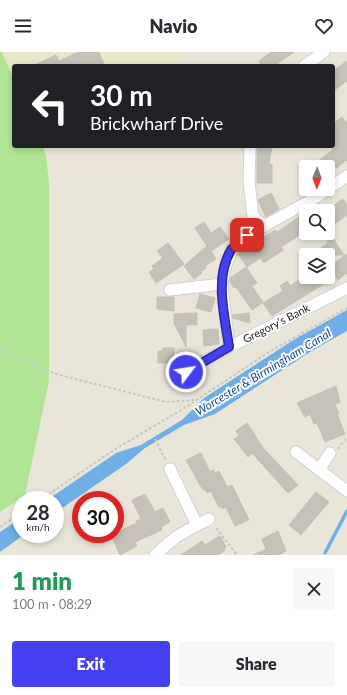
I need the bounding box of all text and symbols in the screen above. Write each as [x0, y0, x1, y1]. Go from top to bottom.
icon: menu [12, 15, 34, 37]
text: Navio [150, 15, 197, 37]
icon: heart [313, 15, 335, 37]
text: 30 m [90, 78, 153, 112]
icon: left [24, 80, 76, 132]
text: Brickwharf Drive [90, 112, 223, 134]
north arrow [299, 160, 335, 196]
map controls [299, 160, 335, 284]
button: search [299, 204, 335, 240]
pin [230, 218, 264, 252]
icon: arrive [236, 224, 258, 246]
button: layers [299, 248, 335, 284]
street label: Gregory's Bank [241, 300, 312, 345]
water label: Worcester & Birmingham Canal [192, 325, 334, 419]
position arrow [165, 351, 207, 393]
speed limit sign: 30 [72, 491, 124, 543]
text: 28 [26, 500, 50, 524]
text: km/h [26, 521, 50, 533]
text: 1 min [12, 566, 72, 595]
button: close [293, 568, 335, 610]
text: 100 m · 08:29 [12, 596, 92, 612]
button: Exit [12, 641, 170, 687]
button: Share [178, 641, 335, 687]

